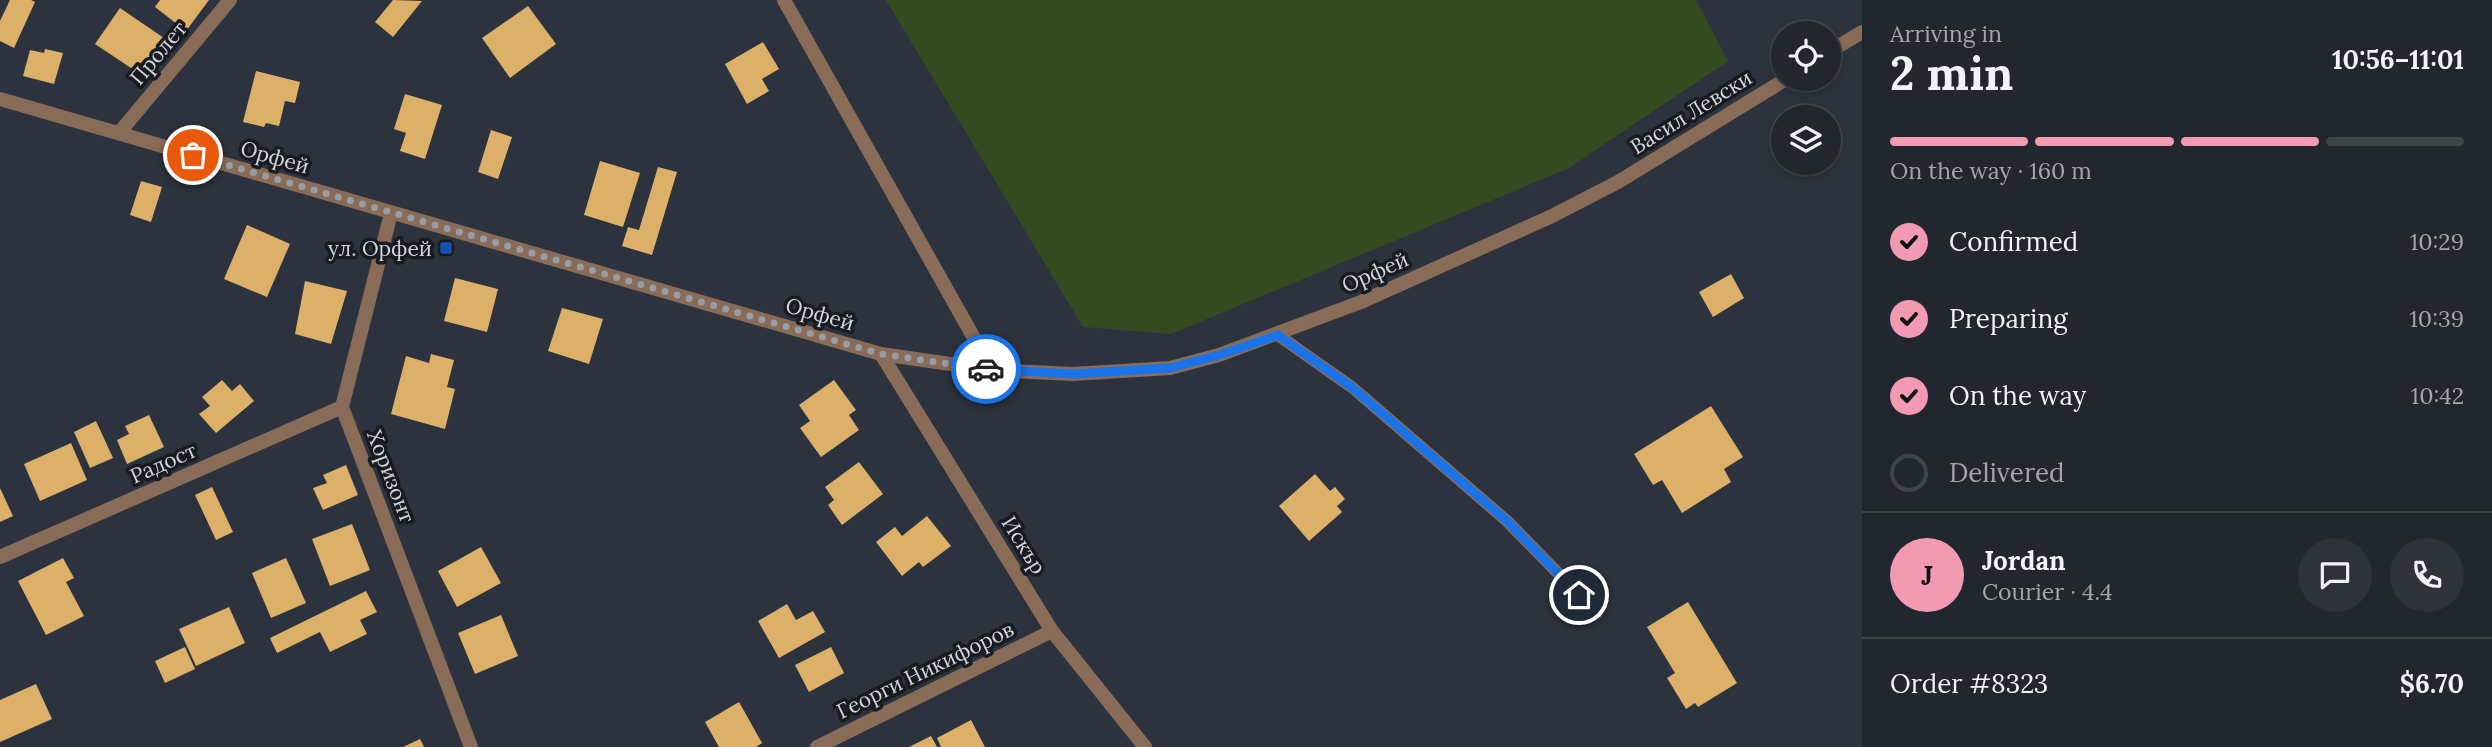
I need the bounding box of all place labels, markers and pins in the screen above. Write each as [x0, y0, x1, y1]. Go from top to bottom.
pin [163, 125, 223, 185]
place label: ул. Орфей [328, 235, 432, 262]
marker: ул. Орфей [438, 240, 454, 256]
pin [1549, 565, 1609, 625]

